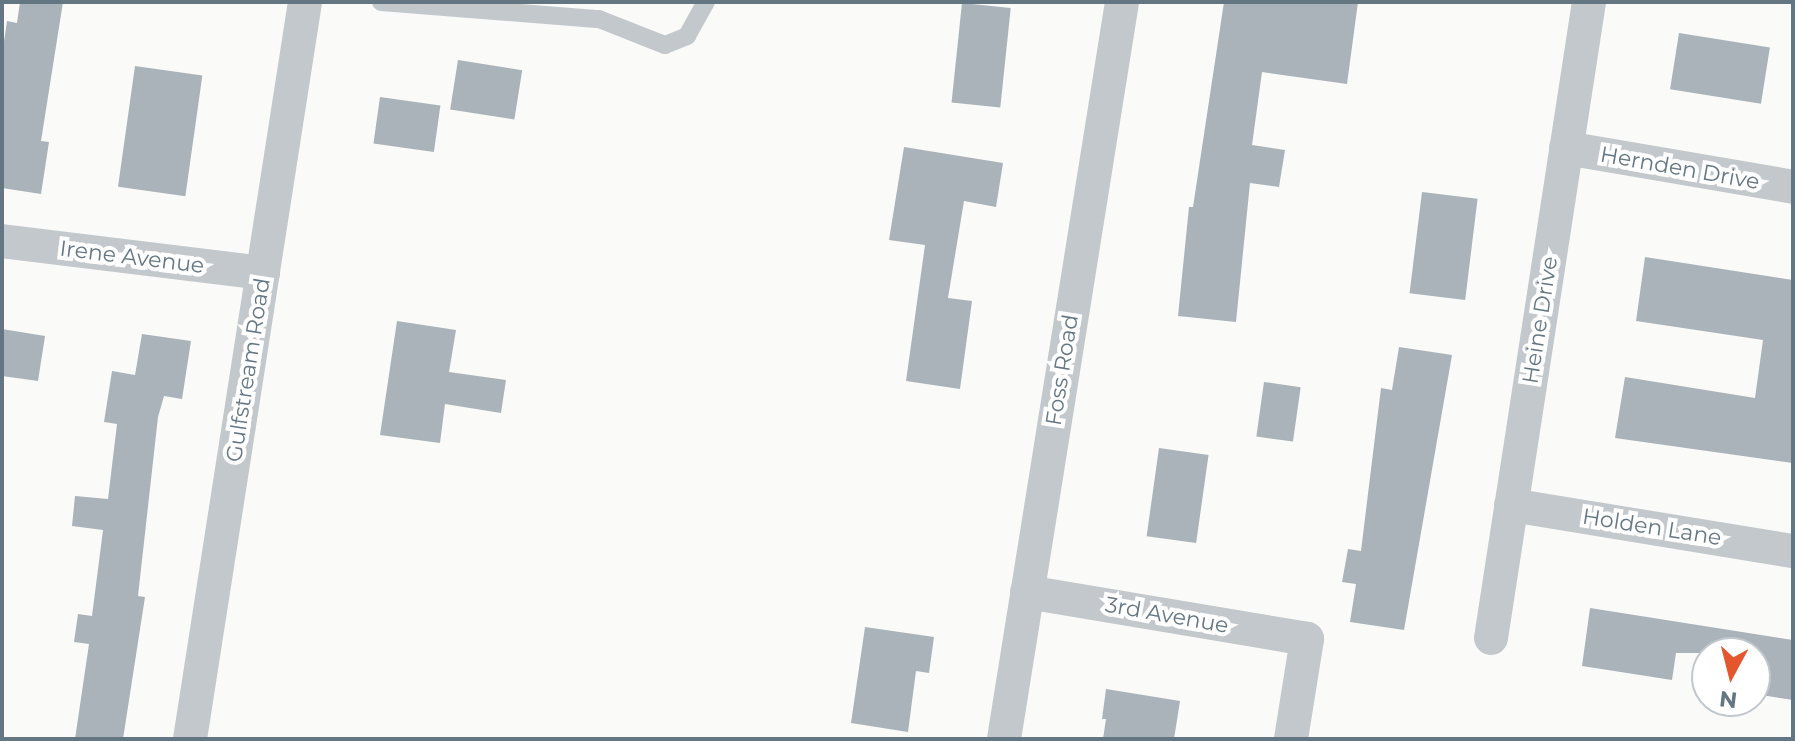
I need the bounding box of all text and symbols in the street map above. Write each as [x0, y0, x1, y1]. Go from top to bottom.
street label: Hernden Drive [1598, 141, 1762, 195]
street label: Irene Avenue [58, 235, 206, 279]
street label: Heine Drive [1517, 254, 1563, 386]
street label: Gulfstream Road [220, 276, 276, 464]
street label: Foss Road [1040, 313, 1084, 427]
street label: Holden Lane [1581, 503, 1723, 551]
street label: 3rd Avenue [1103, 591, 1231, 639]
north arrow [1691, 637, 1771, 717]
text: N [1718, 685, 1739, 714]

